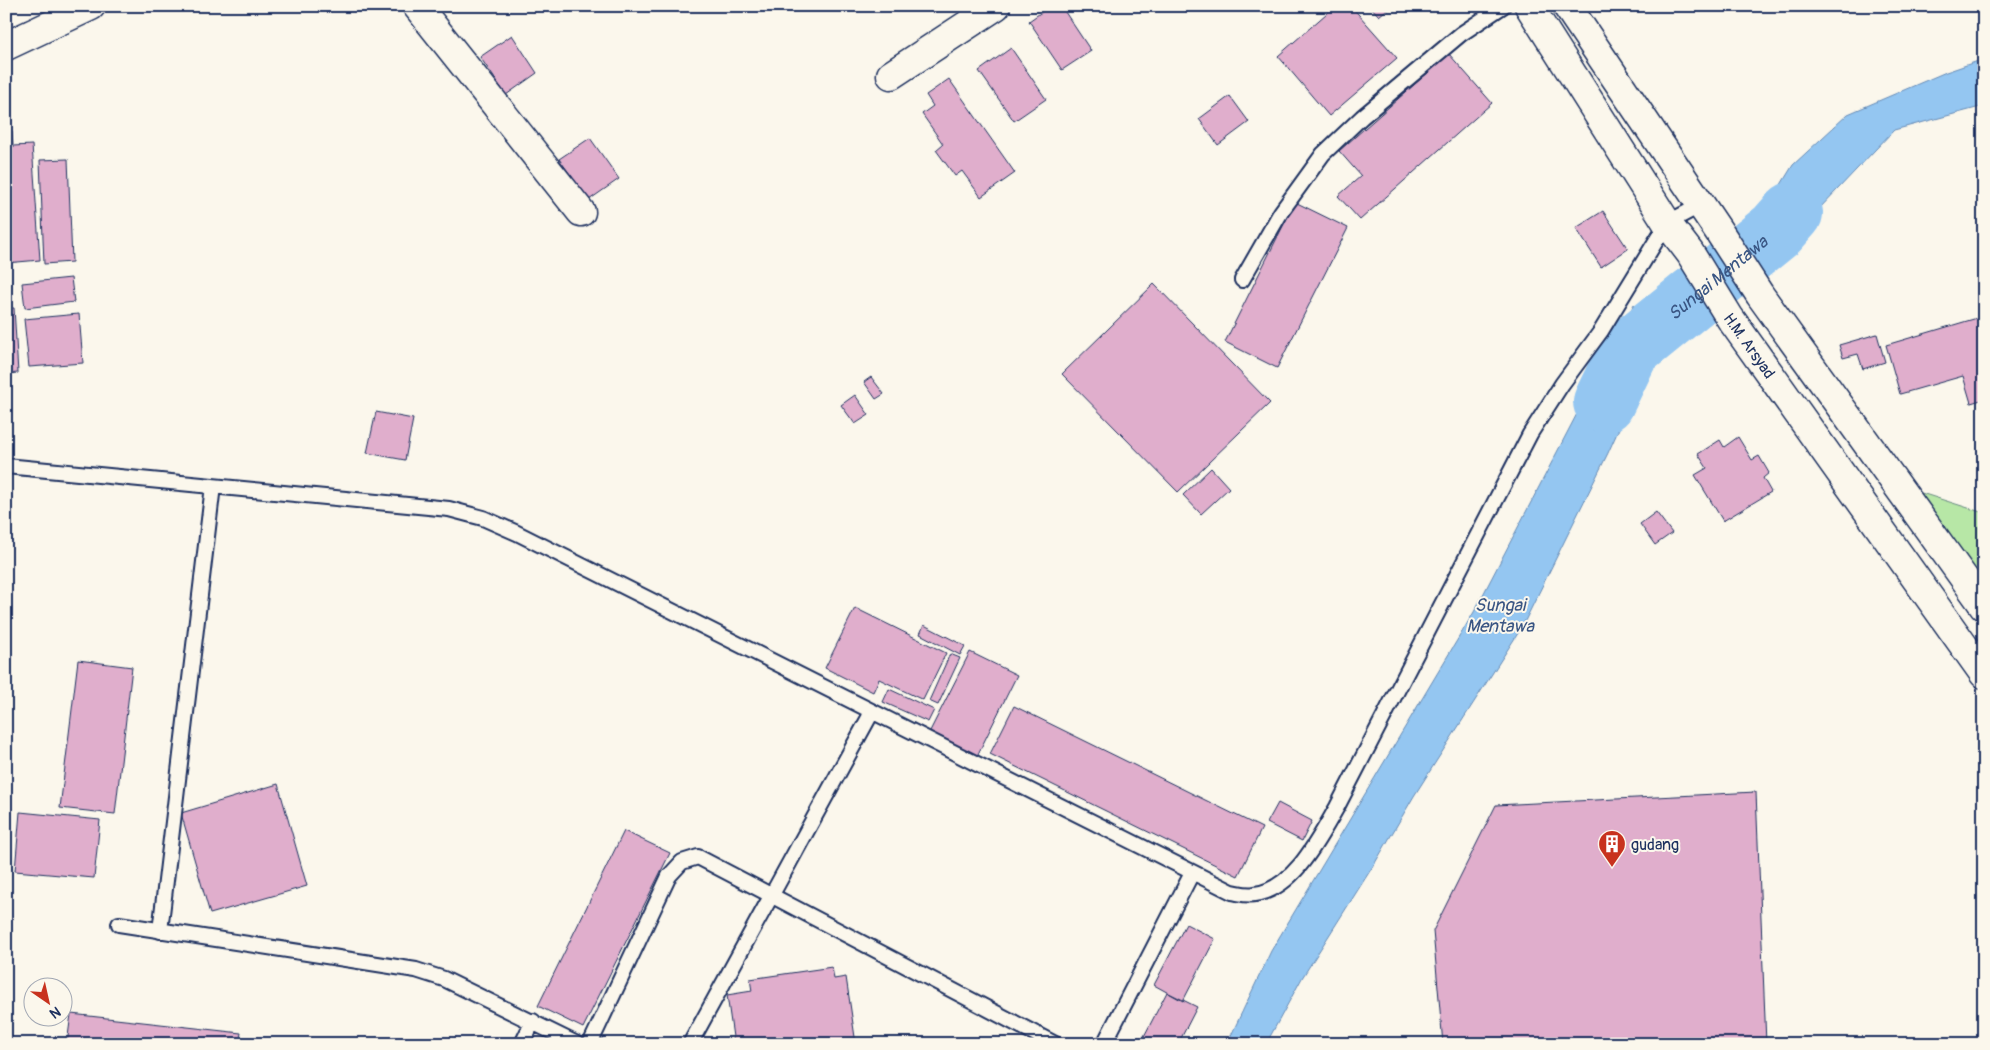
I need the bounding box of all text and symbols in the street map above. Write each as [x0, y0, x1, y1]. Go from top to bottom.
water label: Sungai Mentawa [1663, 230, 1774, 326]
street label: H.M. Arsyad [1719, 309, 1779, 383]
water label: Sungai Mentawa [1466, 594, 1535, 638]
building icon: gudang [1597, 829, 1627, 868]
place label: gudang [1631, 835, 1679, 855]
north arrow [22, 978, 72, 1028]
text: N [46, 1003, 64, 1022]

